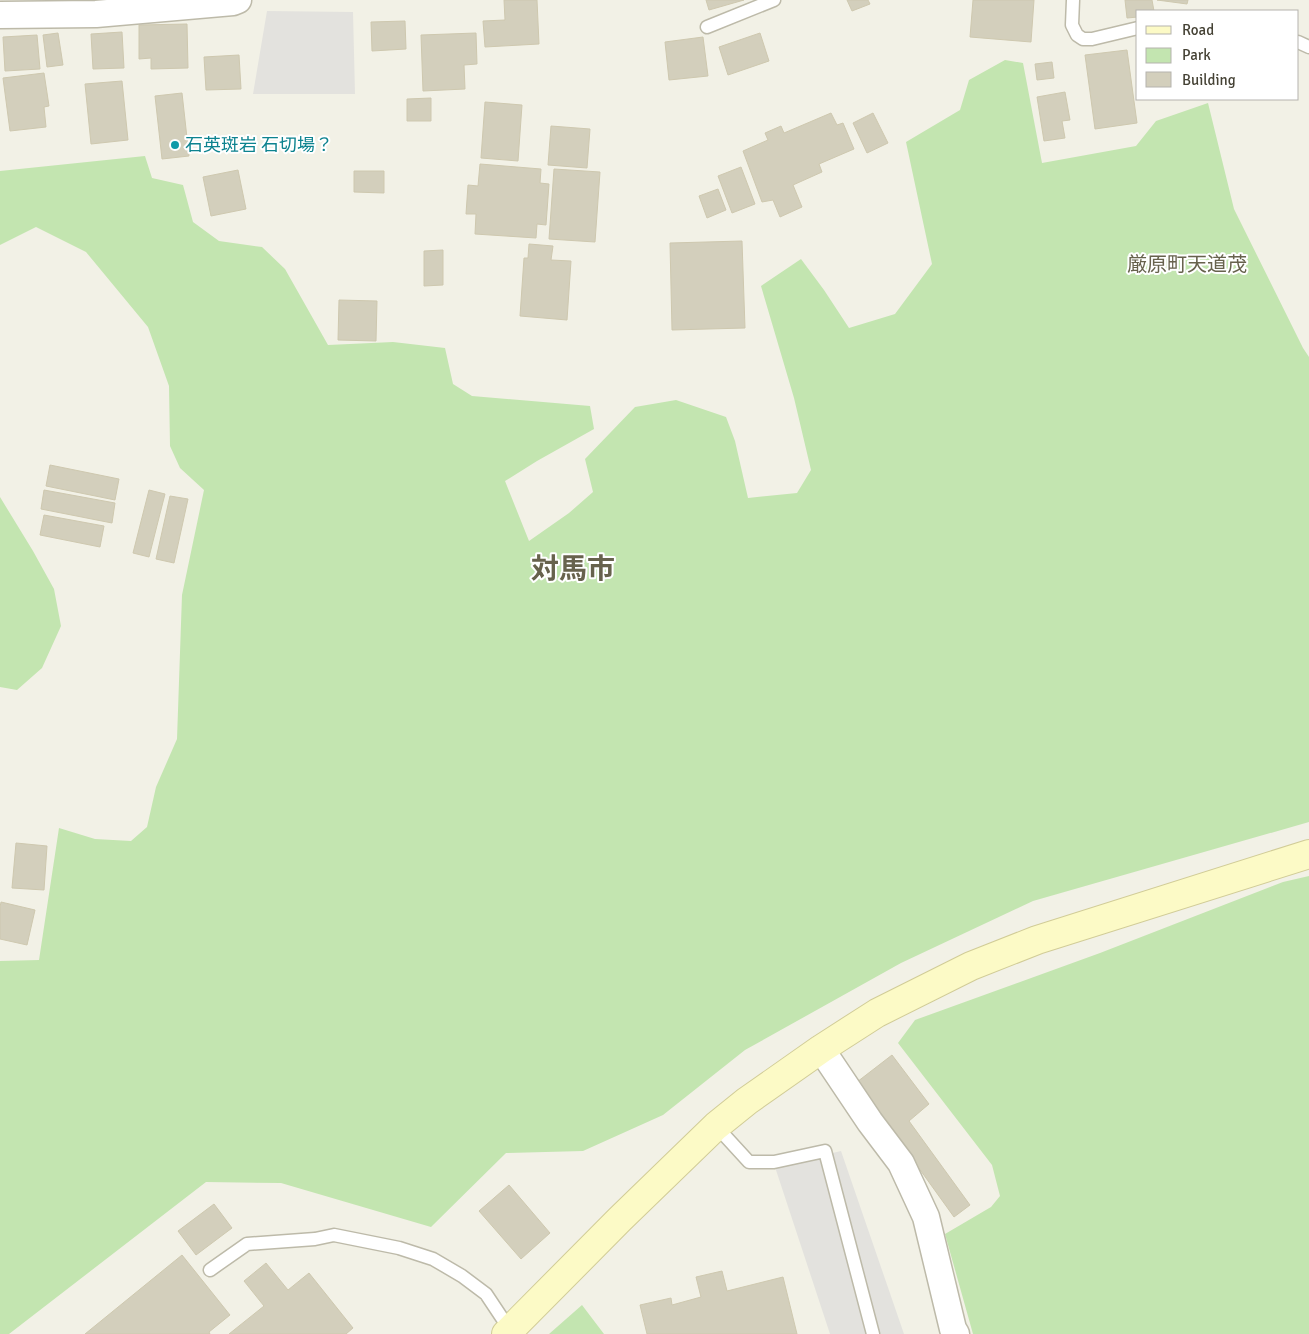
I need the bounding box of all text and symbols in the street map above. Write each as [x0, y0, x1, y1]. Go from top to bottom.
legend [1136, 10, 1299, 100]
text: Road [1182, 21, 1214, 39]
text: Park [1182, 46, 1211, 64]
text: Building [1182, 71, 1236, 89]
place label: 石英斑岩 石切場？ [185, 134, 333, 156]
marker: 石英斑岩 石切場？ [169, 139, 181, 151]
district label: 厳原町天道茂 [1127, 252, 1247, 277]
district label: 対馬市 [531, 552, 615, 586]

